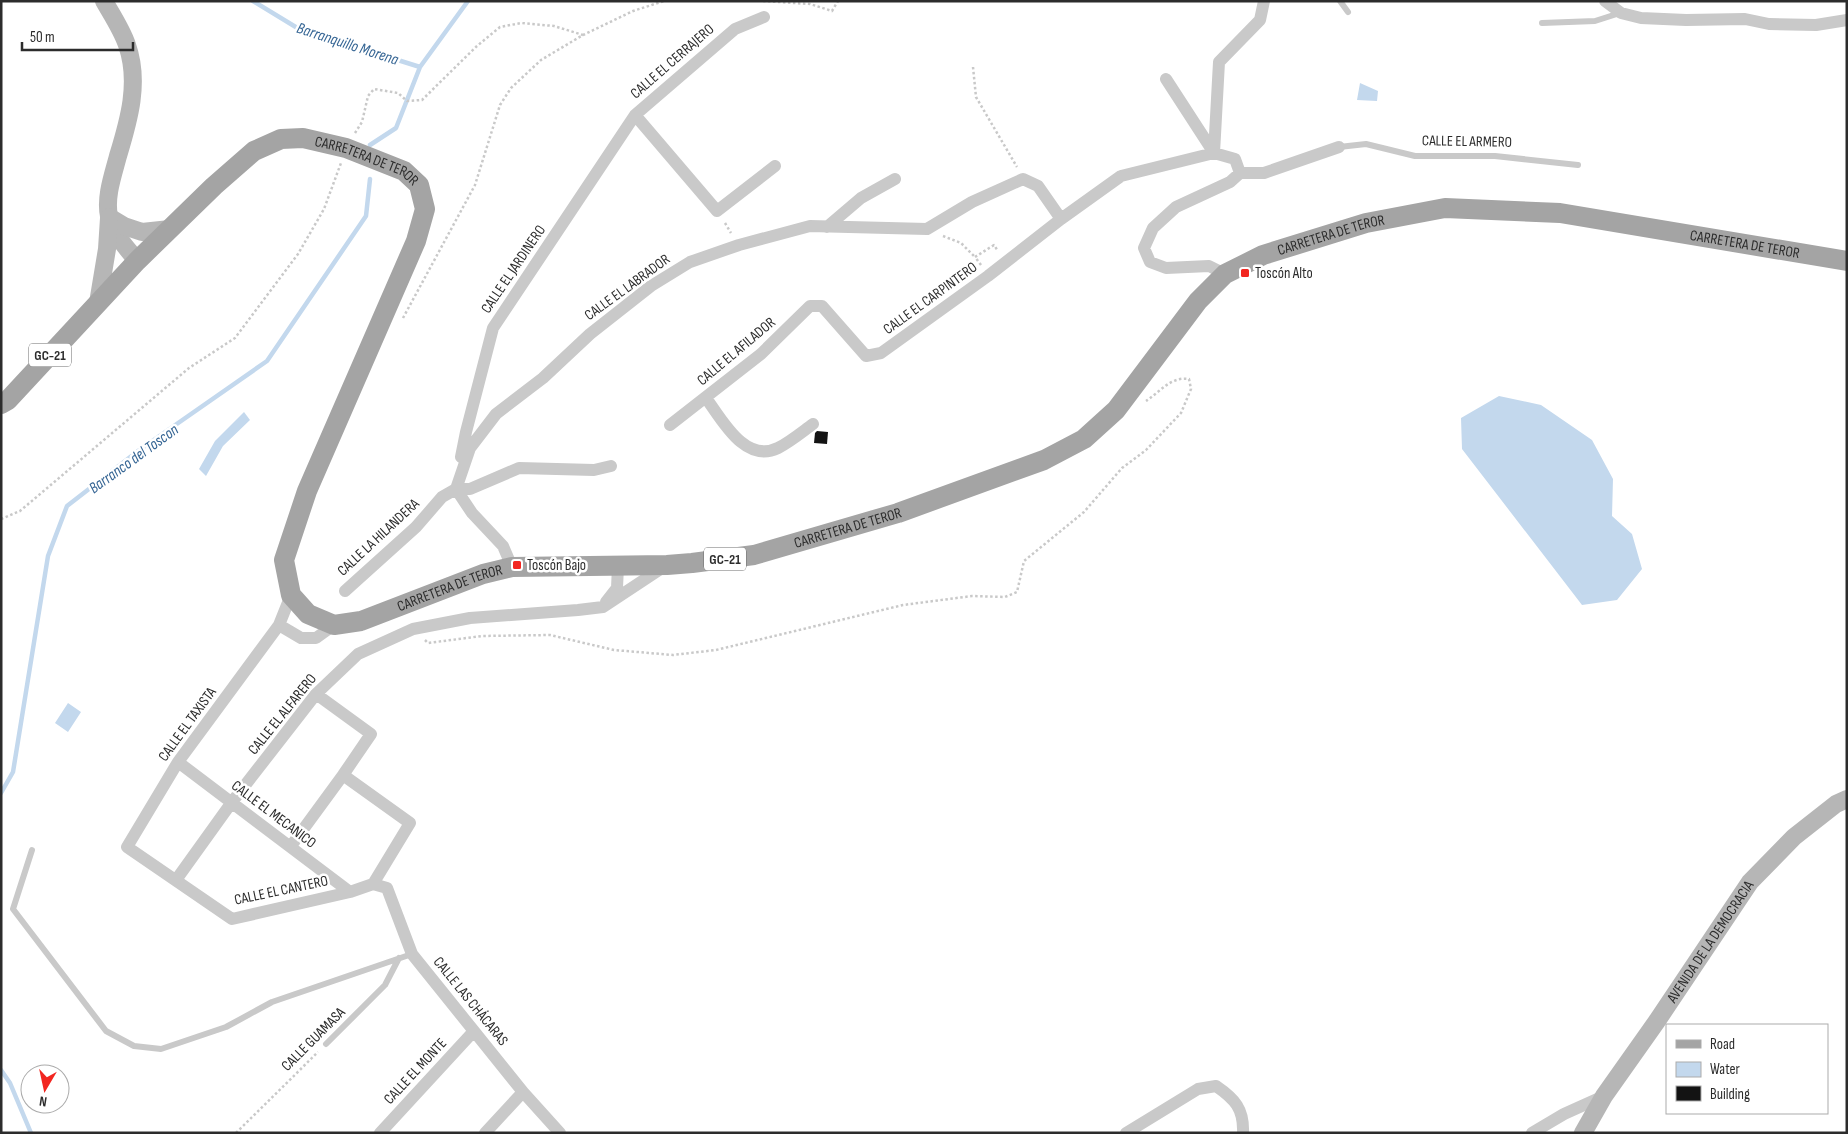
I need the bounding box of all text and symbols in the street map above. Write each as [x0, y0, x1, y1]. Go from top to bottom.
water label: Barranquillo Morena [294, 19, 401, 70]
scale bar [22, 20, 134, 52]
street label: CALLE EL CERRAJERO [627, 20, 718, 103]
text: 50 m [30, 28, 55, 47]
street label: CALLE EL ARMERO [1422, 131, 1512, 152]
street label: CARRETERA DE TEROR [313, 132, 423, 190]
street label: CARRETERA DE TEROR [1275, 211, 1386, 260]
street label: CALLE EL JARDINERO [477, 222, 550, 317]
street label: CARRETERA DE TEROR [1689, 226, 1801, 263]
street label: CALLE EL LABRADOR [581, 250, 674, 325]
street label: CALLE EL CARPINTERO [880, 258, 981, 339]
place label: Toscón Alto [1255, 264, 1313, 283]
marker: Toscón Alto [1239, 267, 1251, 279]
street label: CALLE EL AFILADOR [693, 313, 780, 390]
road number: GC-21 [29, 344, 71, 366]
water label: Barranco del Toscon [85, 420, 183, 498]
street label: CALLE LA HILANDERA [333, 494, 424, 580]
street label: CARRETERA DE TEROR [792, 503, 904, 553]
road number: GC-21 [704, 548, 746, 570]
place label: Toscón Bajo [527, 556, 586, 575]
marker: Toscón Bajo [511, 559, 523, 571]
street label: CARRETERA DE TEROR [394, 561, 505, 616]
street label: CALLE EL ALFARERO [244, 670, 321, 759]
street label: CALLE EL TAXISTA [154, 683, 221, 765]
street label: CALLE EL MECANICO [228, 776, 320, 852]
street label: CALLE EL CANTERO [232, 871, 330, 910]
street label: AVENIDA DE LA DEMOCRACIA [1662, 877, 1759, 1007]
street label: CALLE LAS CHÁCARAS [429, 953, 512, 1050]
street label: CALLE GUAMASA [277, 1003, 350, 1075]
legend [1666, 1024, 1828, 1114]
street label: CALLE EL MONTE [380, 1034, 451, 1108]
text: Road [1710, 1035, 1735, 1054]
text: Water [1710, 1060, 1741, 1079]
north arrow [20, 1064, 70, 1114]
text: Building [1710, 1085, 1750, 1104]
text: N [38, 1092, 48, 1110]

